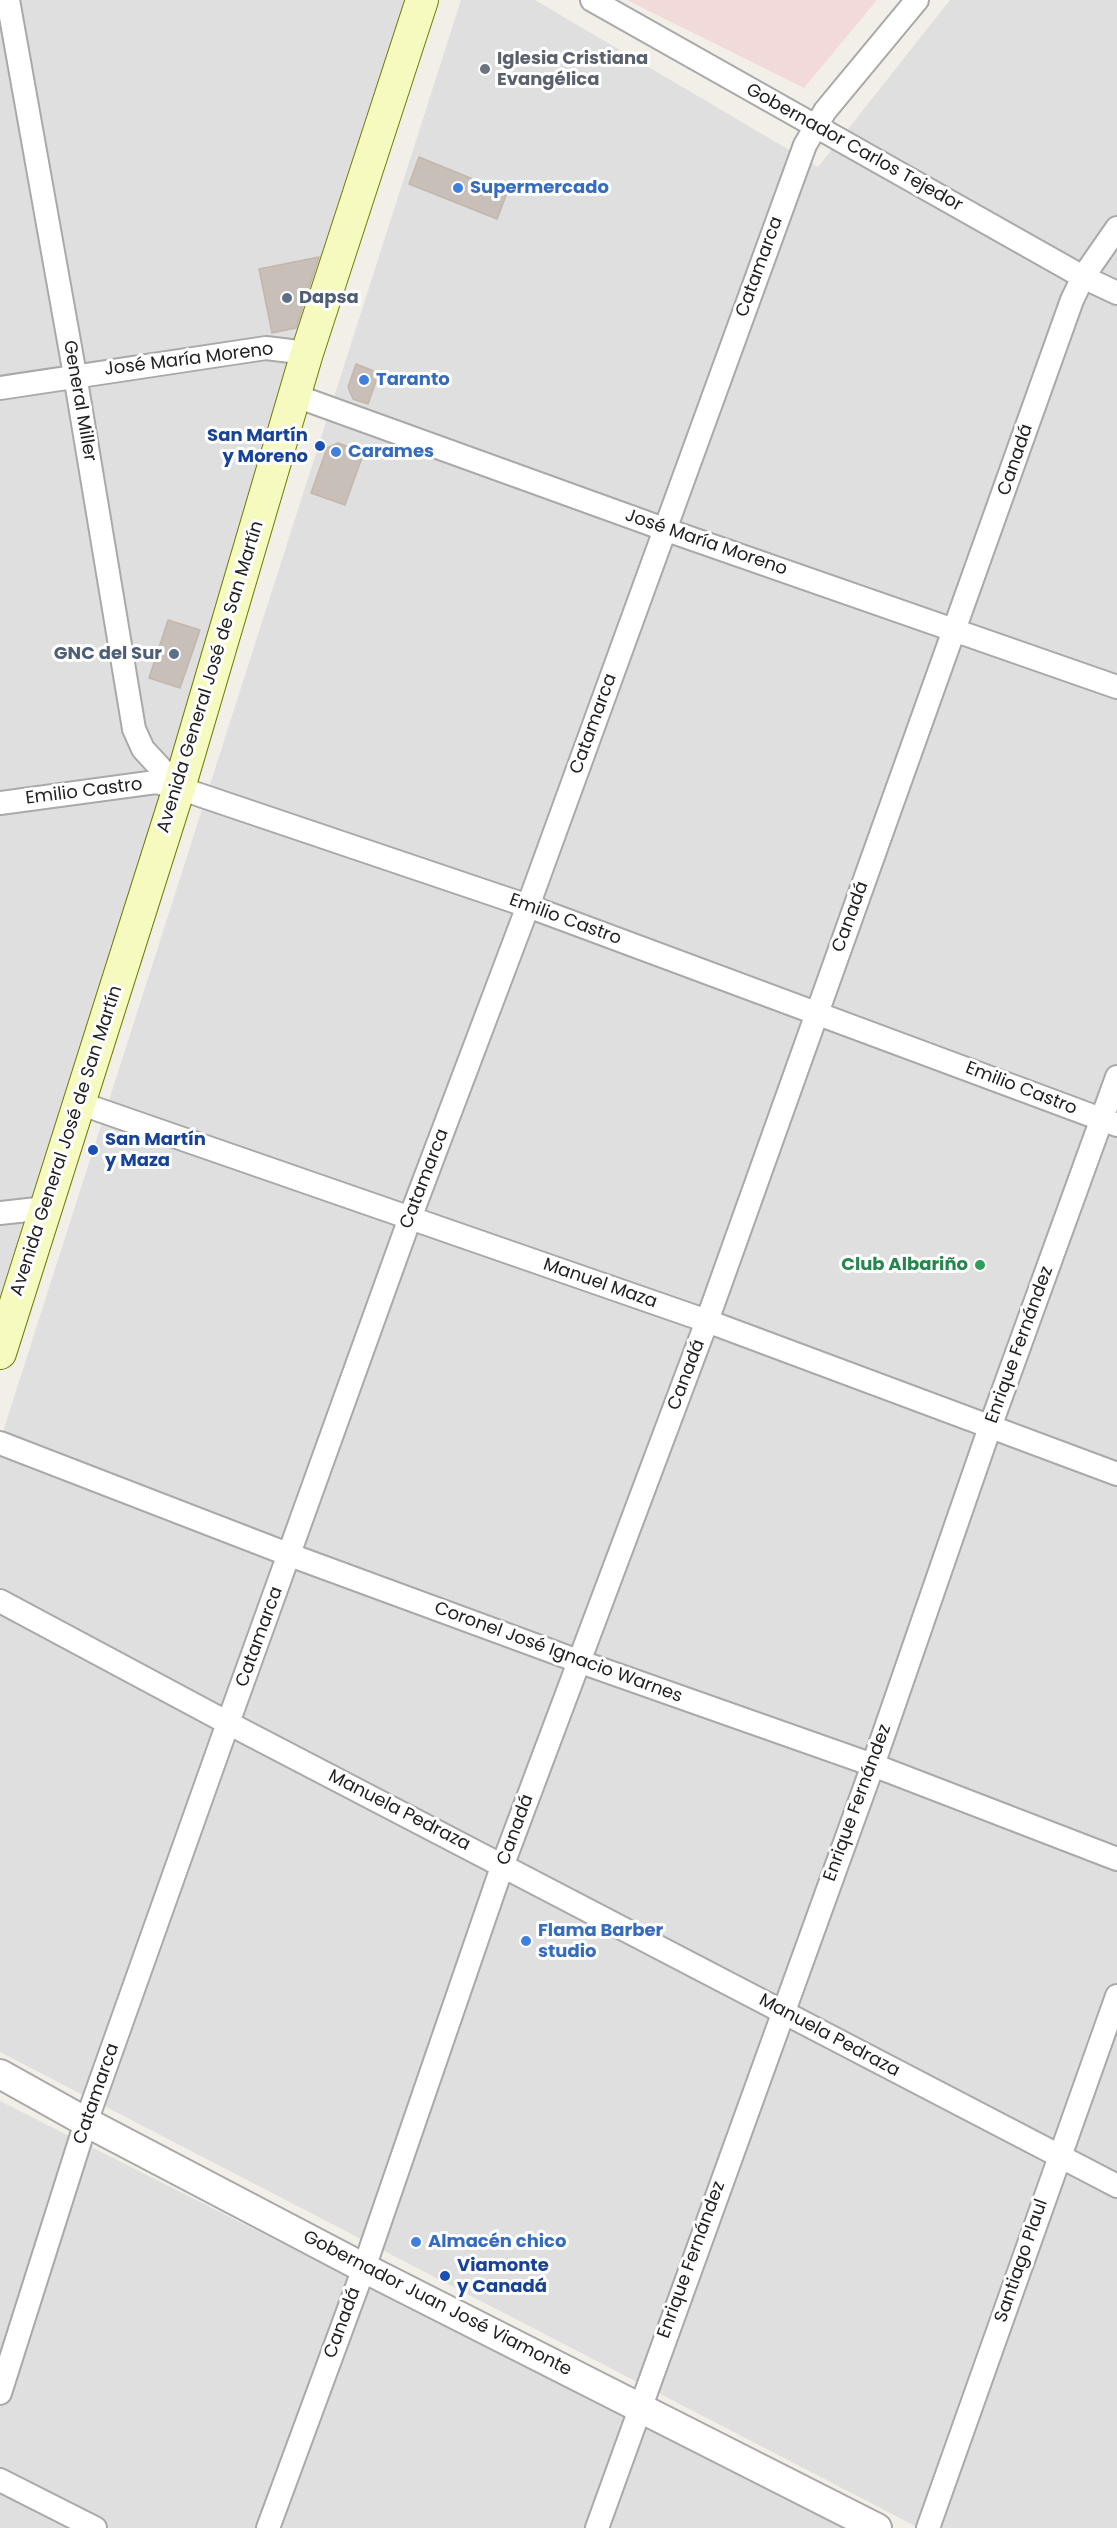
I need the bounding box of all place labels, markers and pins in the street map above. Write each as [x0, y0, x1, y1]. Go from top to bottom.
place label: Iglesia Cristiana Evangélica [497, 48, 648, 90]
marker: Iglesia Cristiana Evangélica [478, 62, 492, 76]
place label: Supermercado [470, 177, 609, 199]
marker: Supermercado [451, 181, 465, 195]
place label: Dapsa [299, 287, 359, 309]
marker: Dapsa [280, 291, 294, 305]
place label: Taranto [376, 369, 450, 391]
marker: Taranto [357, 373, 371, 387]
place label: San Martín y Moreno [207, 425, 308, 468]
marker: San Martín y Moreno [313, 439, 327, 453]
place label: Carames [348, 441, 434, 463]
marker: Carames [329, 445, 343, 459]
place label: GNC del Sur [54, 643, 162, 665]
marker: GNC del Sur [167, 647, 181, 661]
place label: San Martín y Maza [105, 1129, 206, 1172]
marker: San Martín y Maza [86, 1143, 100, 1157]
place label: Club Albariño [841, 1254, 968, 1276]
marker: Club Albariño [973, 1258, 987, 1272]
place label: Flama Barber studio [538, 1920, 663, 1962]
marker: Flama Barber studio [519, 1934, 533, 1948]
place label: Almacén chico [428, 2231, 566, 2253]
marker: Almacén chico [409, 2235, 423, 2249]
place label: Viamonte y Canadá [457, 2255, 549, 2298]
marker: Viamonte y Canadá [438, 2269, 452, 2283]

